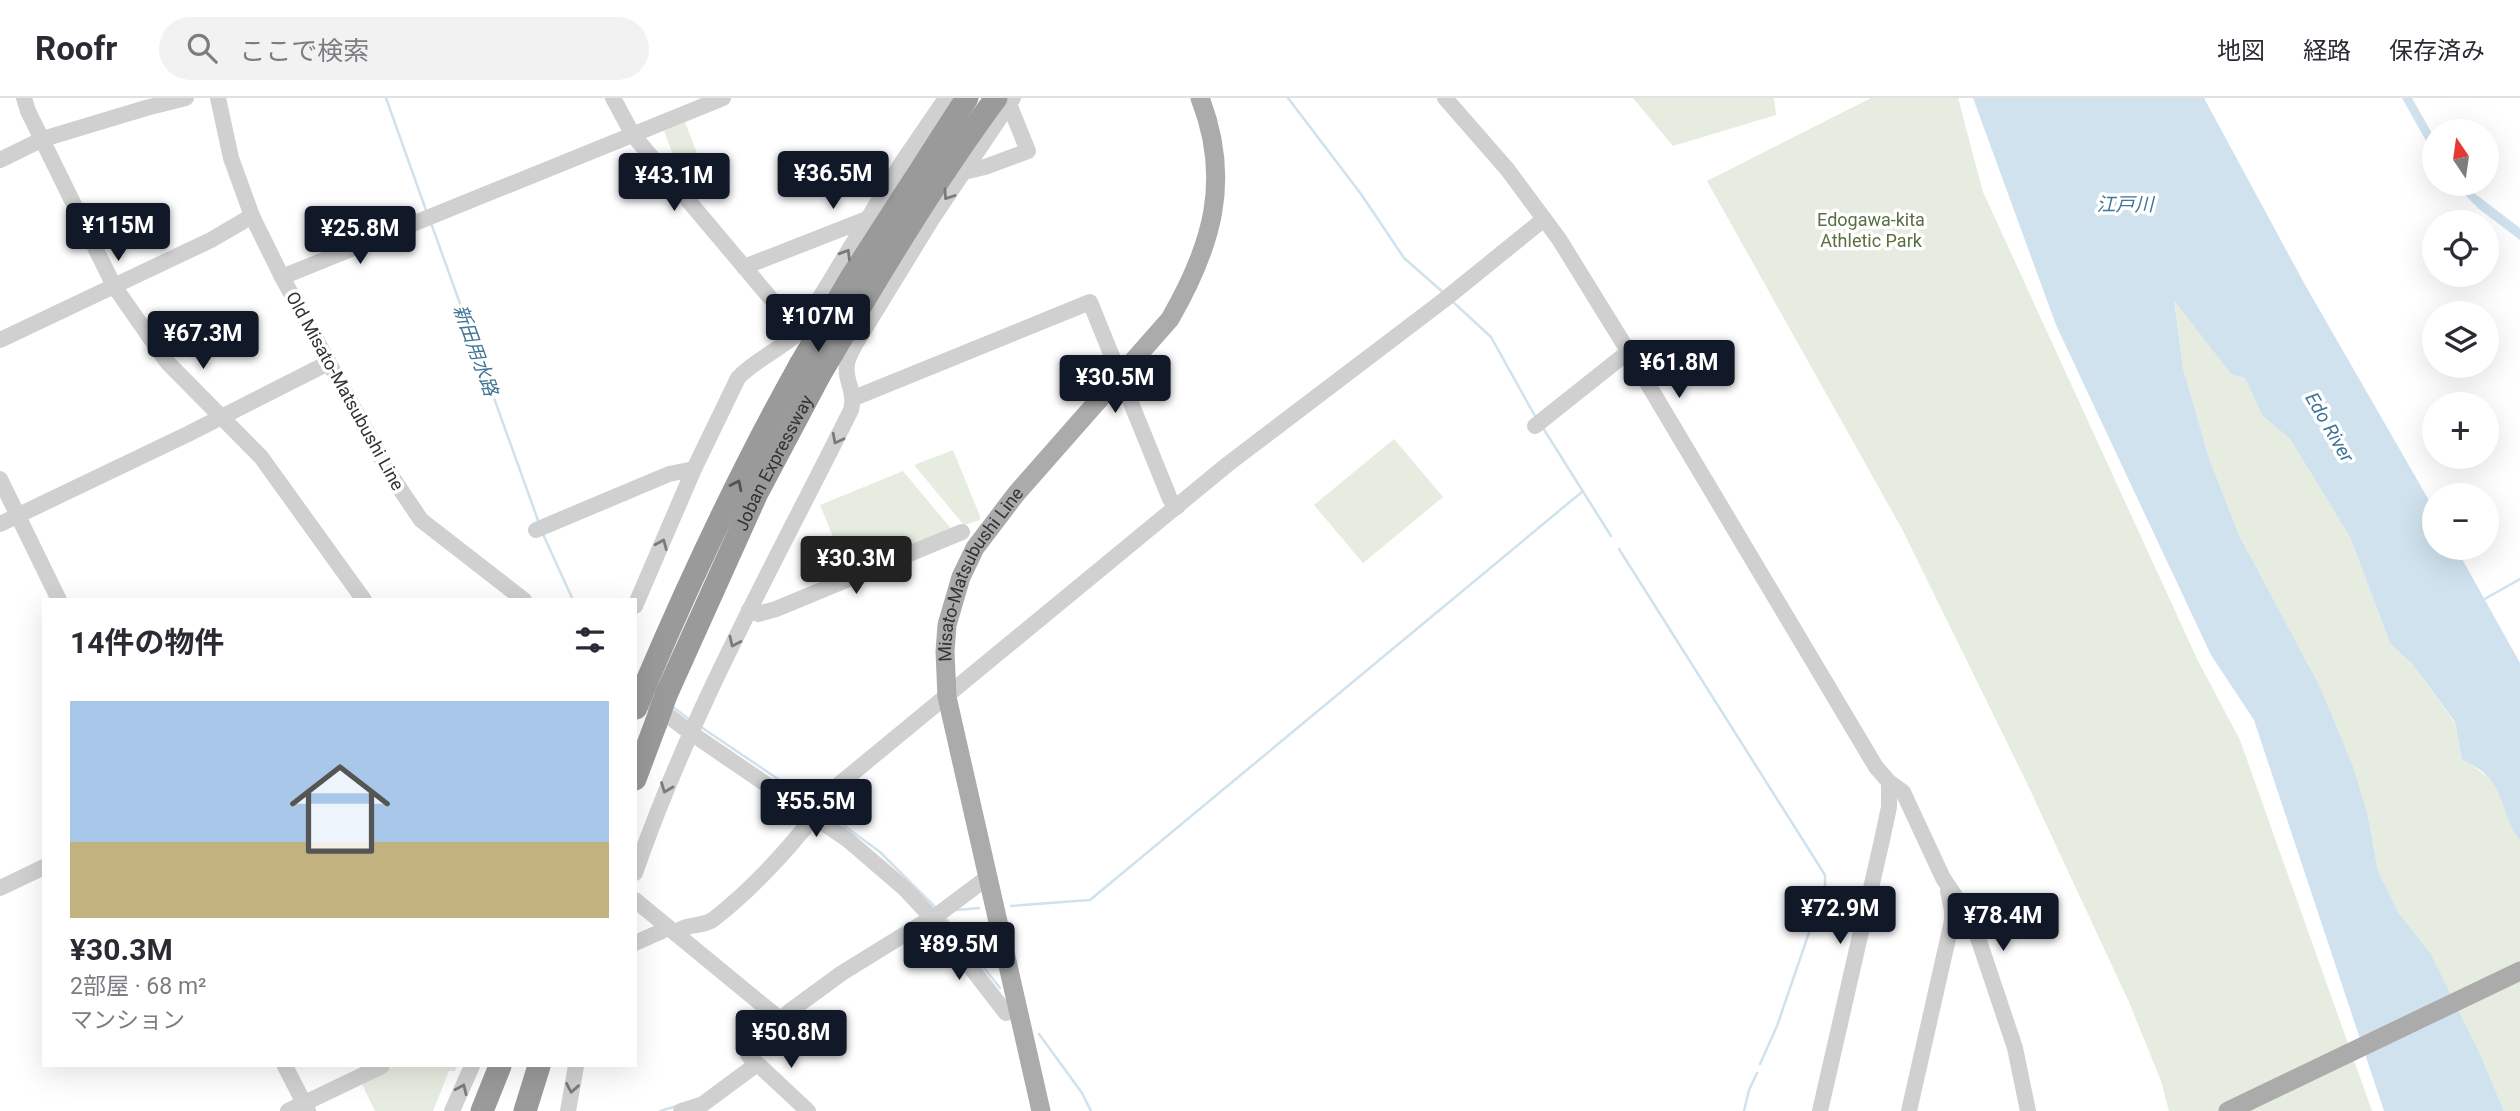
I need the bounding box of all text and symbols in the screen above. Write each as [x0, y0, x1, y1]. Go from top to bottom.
search box [159, 17, 649, 80]
text: Roofr [35, 29, 117, 68]
icon: search [183, 29, 221, 67]
text: ここで検索 [239, 36, 369, 66]
text: 地図 [2217, 37, 2265, 65]
text: 経路 [2303, 37, 2351, 65]
text: 保存済み [2389, 37, 2485, 65]
north arrow [2422, 119, 2499, 196]
map controls [2422, 119, 2499, 560]
pin: ¥36.5M [776, 152, 890, 211]
pin: ¥43.1M [617, 153, 731, 213]
text: ¥36.5M [794, 160, 872, 187]
text: ¥43.1M [635, 162, 713, 189]
one-way arrow [944, 187, 956, 200]
water label: 江戸川 [2096, 193, 2155, 216]
pin: ¥115M [69, 204, 167, 263]
pin: ¥25.8M [303, 206, 417, 266]
park label: Edogawa-kita Athletic Park [1817, 209, 1925, 251]
button: locate [2422, 210, 2499, 287]
text: ¥115M [82, 212, 154, 239]
text: ¥25.8M [321, 215, 399, 242]
one-way arrow [837, 249, 850, 262]
street label: Old Misato-Matsubushi Line [282, 288, 409, 494]
pin: ¥107M [769, 294, 867, 354]
button: layers [2422, 301, 2499, 378]
water label: 新田用水路 [448, 302, 503, 401]
text: ¥107M [782, 303, 854, 330]
pin: ¥67.3M [146, 312, 260, 371]
text: ¥67.3M [164, 320, 242, 347]
pin: ¥61.8M [1622, 341, 1736, 400]
text: ¥61.8M [1640, 349, 1718, 376]
pin: ¥30.5M [1058, 356, 1172, 415]
text: ¥30.5M [1076, 364, 1154, 391]
water label: Edo River [2300, 388, 2359, 467]
street label: Joban Expressway [730, 391, 817, 534]
button: + [2422, 392, 2499, 469]
one-way arrow [831, 432, 845, 444]
one-way arrow [728, 480, 742, 492]
street label: Misato-Matsubushi Line [934, 483, 1027, 662]
button: − [2422, 483, 2499, 560]
pin: ¥30.3M [799, 536, 913, 596]
one-way arrow [654, 538, 668, 551]
text: ¥30.3M [817, 545, 895, 572]
icon: filters [571, 621, 609, 659]
text: 14件の物件 [70, 625, 224, 660]
one-way arrow [728, 634, 742, 647]
icon: home [277, 746, 403, 872]
pin: ¥55.5M [759, 780, 873, 839]
one-way arrow [661, 782, 675, 794]
text: ¥55.5M [777, 788, 855, 815]
pin: ¥72.9M [1783, 886, 1897, 946]
pin: ¥78.4M [1946, 894, 2060, 953]
text: ¥72.9M [1801, 895, 1879, 922]
text: ¥78.4M [1964, 902, 2042, 929]
pin: ¥89.5M [902, 922, 1016, 982]
text: ¥89.5M [920, 931, 998, 958]
text: ¥30.3M [70, 932, 173, 967]
text: 2部屋 · 68 m² [70, 973, 207, 1000]
text: マンション [70, 1007, 185, 1034]
pin: ¥50.8M [734, 1010, 848, 1070]
text: ¥50.8M [752, 1019, 830, 1046]
one-way arrow [565, 1082, 580, 1094]
one-way arrow [454, 1083, 468, 1095]

